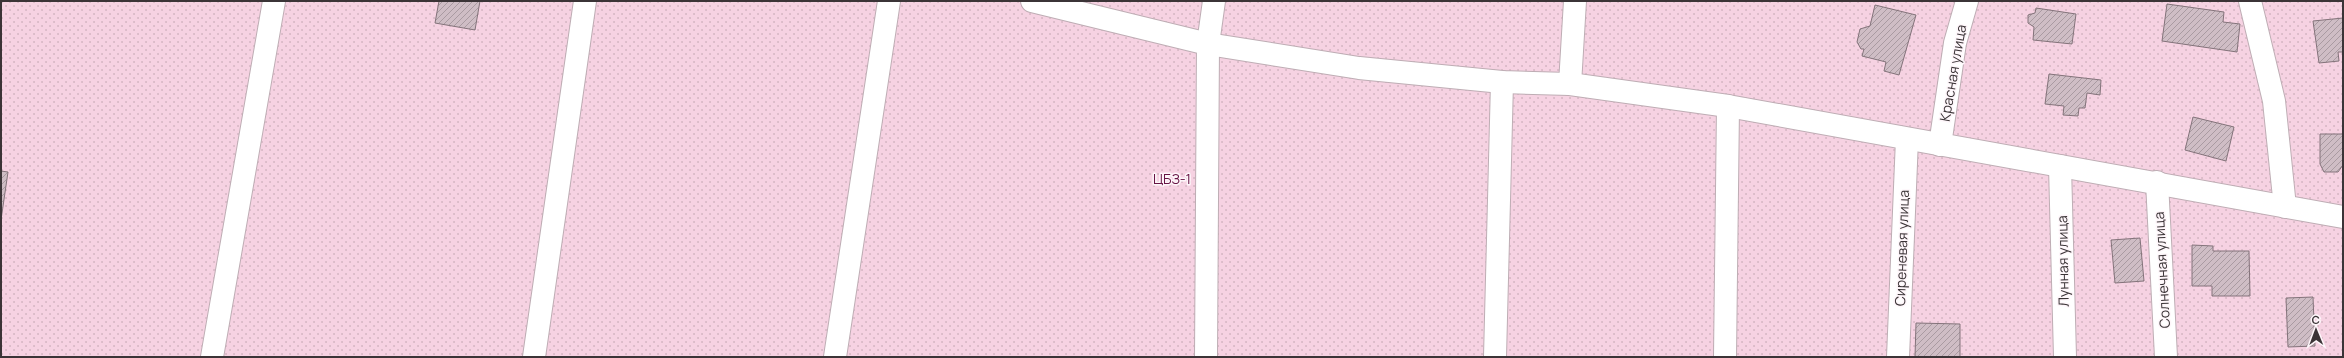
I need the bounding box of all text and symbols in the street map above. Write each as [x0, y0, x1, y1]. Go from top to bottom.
street label: Красная улица [1935, 23, 1970, 123]
park label: ЦБЗ-1 [1153, 169, 1191, 188]
street label: Сиреневая улица [1890, 190, 1913, 306]
street label: Солнечная улица [2149, 211, 2174, 329]
street label: Лунная улица [2052, 215, 2073, 307]
north arrow [2296, 310, 2336, 350]
text: С [2312, 312, 2320, 327]

